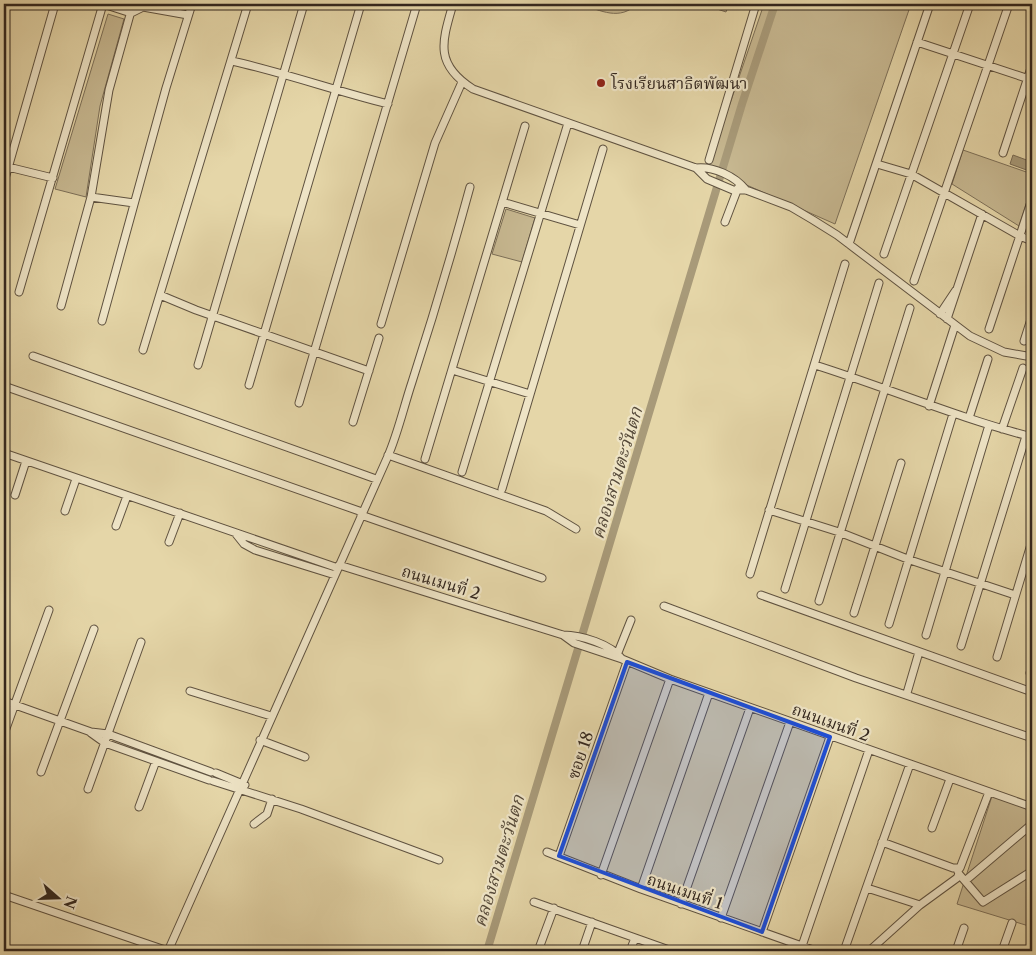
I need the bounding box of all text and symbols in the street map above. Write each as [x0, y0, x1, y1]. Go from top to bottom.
place label: โรงเรียนสาธิตพัฒนา [610, 73, 748, 93]
marker: โรงเรียนสาธิตพัฒนา [595, 77, 607, 89]
water label: คลองสามตะวันตก [586, 403, 648, 542]
street label: ถนนเมนที่ 2 [399, 560, 483, 603]
street label: ถนนเมนที่ 2 [789, 698, 873, 745]
street label: ซอย 18 [563, 729, 597, 781]
water label: คลองสามตะวันตก [468, 791, 530, 930]
street label: ถนนเมนที่ 1 [644, 868, 726, 913]
north arrow [32, 872, 82, 922]
text: N [60, 894, 81, 911]

